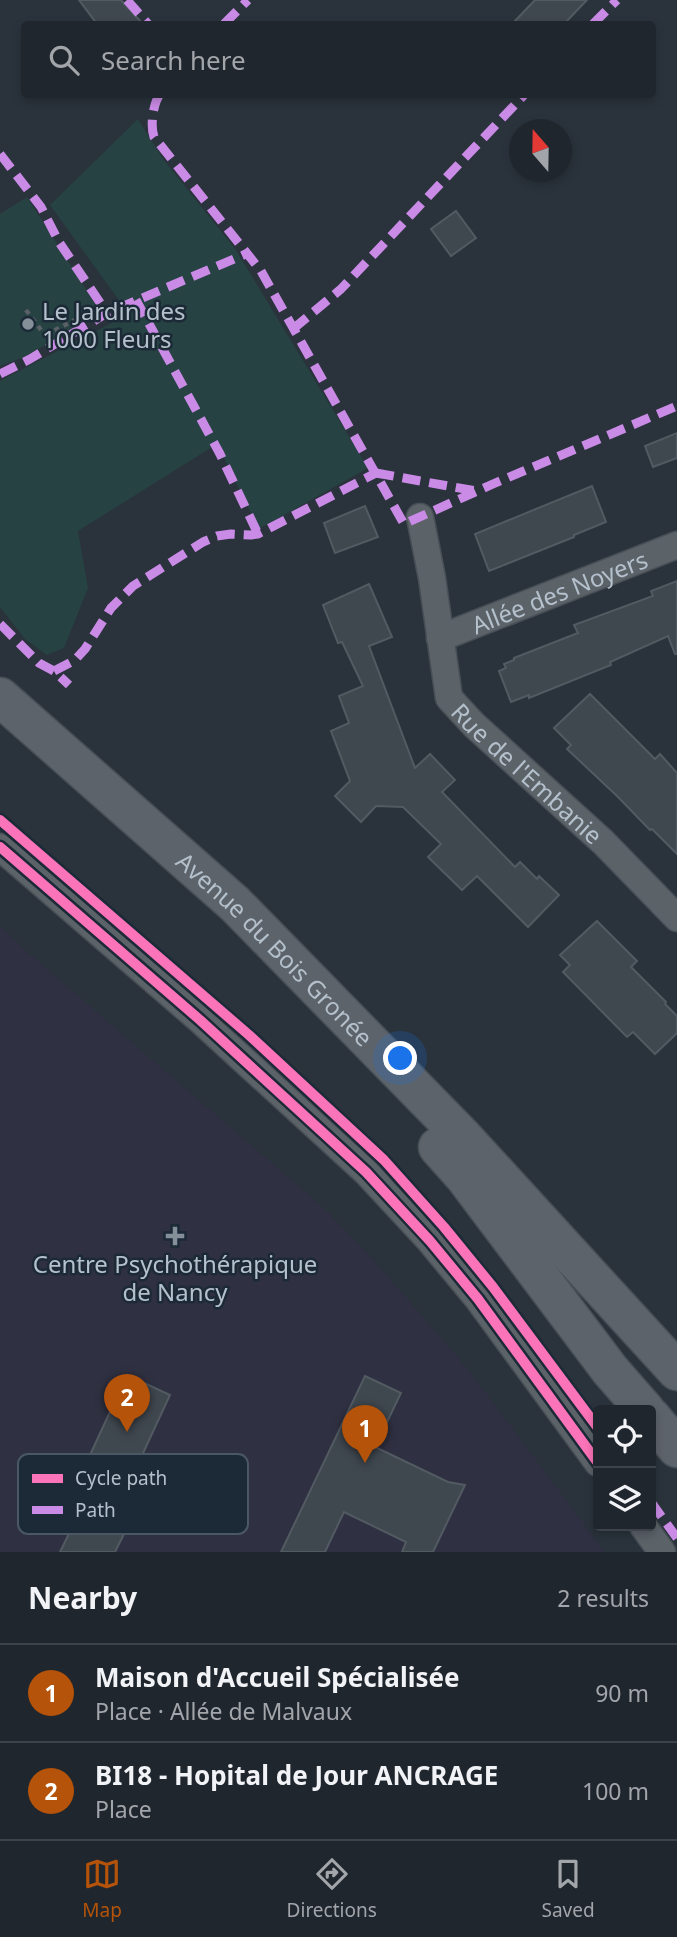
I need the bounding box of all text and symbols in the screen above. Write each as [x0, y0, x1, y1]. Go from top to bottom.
search box [21, 21, 656, 98]
icon: search [45, 41, 83, 79]
text: Search here [101, 42, 246, 78]
north arrow [509, 119, 572, 182]
place label: Le Jardin des 1000 Fleurs [42, 294, 186, 355]
marker: Le Jardin des 1000 Fleurs [20, 316, 36, 332]
street label: Allée des Noyers [466, 542, 652, 641]
street label: Rue de l'Embanie [445, 695, 610, 851]
street label: Avenue du Bois Gronée [170, 844, 381, 1053]
your location [383, 1041, 417, 1075]
marker: Centre Psychothérapique de Nancy [165, 1226, 185, 1246]
place label: Centre Psychothérapique de Nancy [33, 1247, 317, 1308]
pin: 2 [104, 1374, 150, 1432]
pin: 1 [342, 1405, 388, 1463]
map controls [593, 1405, 656, 1531]
button: locate [593, 1405, 656, 1468]
legend [18, 1454, 248, 1534]
text: Cycle path [75, 1465, 167, 1491]
button: layers [593, 1468, 656, 1531]
text: Path [75, 1497, 116, 1523]
text: Nearby [28, 1577, 137, 1618]
text: 2 results [557, 1582, 649, 1614]
text: Maison d'Accueil Spécialisée [95, 1659, 460, 1695]
text: 1 [44, 1677, 58, 1709]
text: 90 m [595, 1677, 649, 1709]
text: Place · Allée de Malvaux [95, 1695, 352, 1727]
text: BI18 - Hopital de Jour ANCRAGE [95, 1757, 498, 1793]
text: 2 [44, 1775, 58, 1807]
text: 100 m [582, 1775, 649, 1807]
text: Place [95, 1793, 152, 1825]
tab: Map [82, 1855, 122, 1923]
tab: Directions [287, 1855, 377, 1923]
tab: Saved [541, 1855, 595, 1923]

